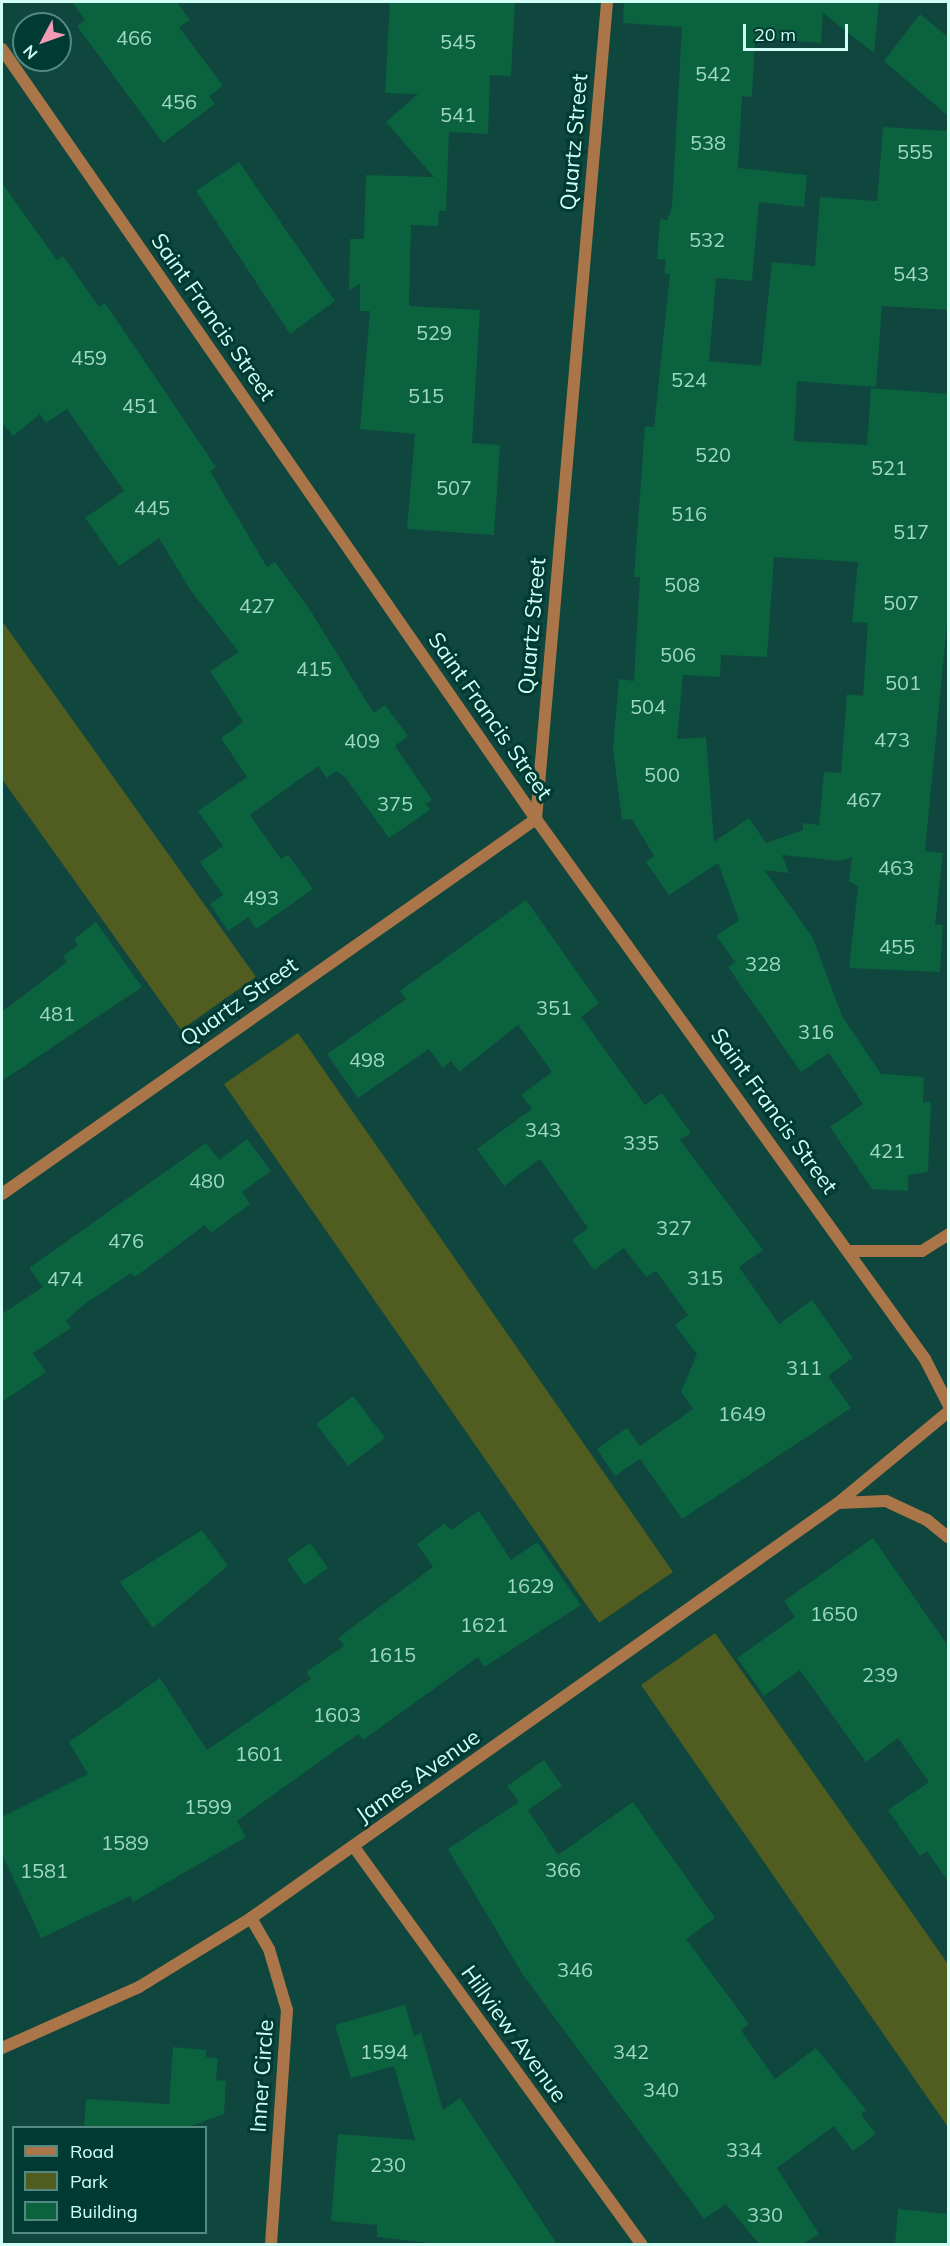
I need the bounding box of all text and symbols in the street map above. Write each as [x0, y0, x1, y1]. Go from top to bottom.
north arrow [12, 12, 72, 72]
scale bar [746, 12, 851, 50]
text: 20 m [754, 23, 796, 46]
house number: 466 [116, 25, 152, 49]
house number: 545 [440, 29, 476, 53]
text: N [18, 41, 41, 64]
house number: 542 [695, 61, 731, 85]
street label: Quartz Street [555, 73, 593, 211]
house number: 456 [161, 89, 197, 113]
house number: 541 [440, 102, 476, 126]
house number: 538 [690, 130, 726, 154]
house number: 555 [897, 139, 933, 163]
house number: 532 [689, 227, 725, 251]
street label: Saint Francis Street [145, 228, 281, 406]
house number: 543 [893, 261, 929, 285]
house number: 529 [416, 320, 452, 344]
house number: 459 [71, 345, 107, 369]
house number: 524 [671, 367, 707, 391]
house number: 515 [408, 383, 444, 407]
house number: 451 [122, 393, 158, 417]
house number: 520 [695, 442, 731, 466]
house number: 521 [871, 455, 907, 479]
house number: 507 [436, 475, 472, 499]
house number: 445 [134, 495, 170, 519]
house number: 516 [671, 501, 707, 525]
house number: 517 [893, 519, 929, 543]
street label: Quartz Street [513, 557, 551, 695]
house number: 508 [664, 572, 700, 596]
house number: 507 [883, 590, 919, 614]
house number: 427 [239, 593, 275, 617]
street label: Saint Francis Street [422, 627, 558, 805]
house number: 506 [660, 642, 696, 666]
house number: 415 [296, 656, 332, 680]
house number: 501 [885, 670, 921, 694]
house number: 504 [630, 694, 666, 718]
house number: 473 [874, 727, 910, 751]
house number: 409 [344, 728, 380, 752]
house number: 500 [644, 762, 680, 786]
house number: 467 [846, 787, 882, 811]
house number: 375 [377, 791, 413, 815]
house number: 463 [878, 855, 914, 879]
house number: 493 [243, 885, 279, 909]
house number: 455 [879, 934, 915, 958]
house number: 328 [745, 951, 781, 975]
street label: Quartz Street [175, 952, 303, 1052]
house number: 351 [536, 995, 572, 1019]
house number: 481 [39, 1001, 75, 1025]
house number: 316 [798, 1019, 834, 1043]
street label: Saint Francis Street [705, 1023, 843, 1199]
house number: 498 [349, 1047, 385, 1071]
house number: 343 [525, 1117, 561, 1141]
house number: 335 [623, 1130, 659, 1154]
house number: 421 [869, 1138, 905, 1162]
house number: 480 [189, 1168, 225, 1192]
house number: 327 [656, 1215, 692, 1239]
house number: 476 [108, 1228, 144, 1252]
house number: 315 [687, 1265, 723, 1289]
house number: 474 [47, 1266, 83, 1290]
house number: 311 [786, 1355, 822, 1379]
house number: 1649 [718, 1401, 766, 1425]
house number: 1629 [506, 1573, 554, 1597]
house number: 1650 [810, 1601, 858, 1625]
house number: 1621 [460, 1612, 508, 1636]
house number: 1615 [368, 1642, 416, 1666]
house number: 239 [862, 1662, 898, 1686]
house number: 1603 [313, 1702, 361, 1726]
street label: James Avenue [351, 1724, 485, 1828]
house number: 1601 [235, 1741, 283, 1765]
house number: 1599 [184, 1794, 232, 1818]
house number: 1589 [101, 1830, 149, 1854]
house number: 366 [545, 1857, 581, 1881]
house number: 1581 [20, 1858, 68, 1882]
house number: 346 [557, 1957, 593, 1981]
street label: Hillview Avenue [455, 1960, 573, 2108]
street label: Inner Circle [245, 2019, 279, 2133]
house number: 1594 [360, 2039, 408, 2063]
house number: 342 [613, 2039, 649, 2063]
house number: 340 [643, 2077, 679, 2101]
legend [12, 2126, 207, 2234]
house number: 334 [726, 2137, 762, 2161]
text: Road [70, 2140, 114, 2163]
house number: 230 [370, 2152, 406, 2176]
text: Park [70, 2170, 108, 2193]
text: Building [70, 2200, 138, 2223]
house number: 330 [747, 2202, 783, 2226]

